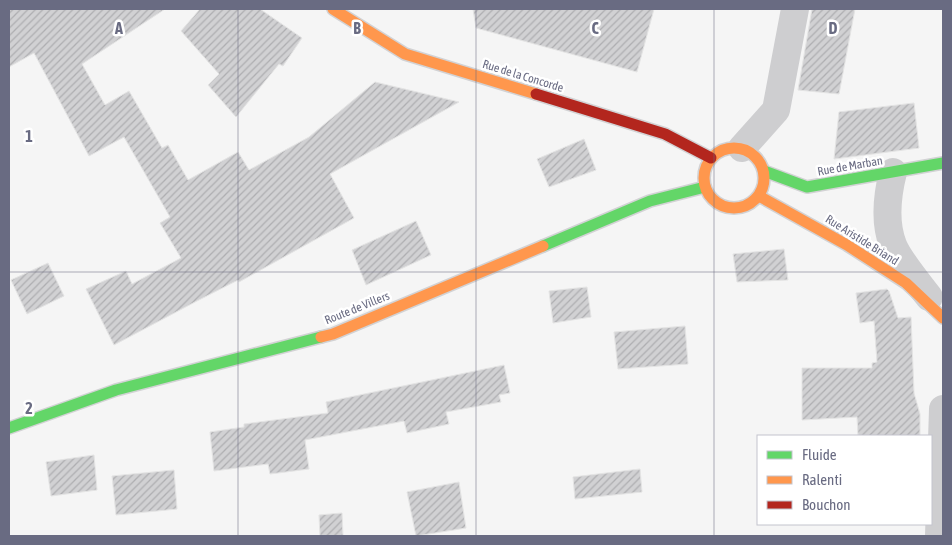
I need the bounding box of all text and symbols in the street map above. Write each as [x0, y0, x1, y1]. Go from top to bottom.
text: A [114, 19, 123, 37]
text: B [353, 19, 361, 37]
text: C [591, 19, 599, 37]
text: D [829, 19, 838, 37]
street label: Rue de la Concorde [481, 57, 565, 95]
text: 1 [25, 127, 33, 145]
street label: Rue de Marban [816, 153, 884, 179]
street label: Rue Aristide Briand [823, 212, 901, 268]
street label: Route de Villers [323, 289, 391, 327]
text: 2 [25, 399, 33, 417]
legend [757, 435, 932, 525]
text: Fluide [802, 446, 837, 463]
text: Ralenti [802, 471, 842, 488]
text: Bouchon [802, 496, 851, 513]

